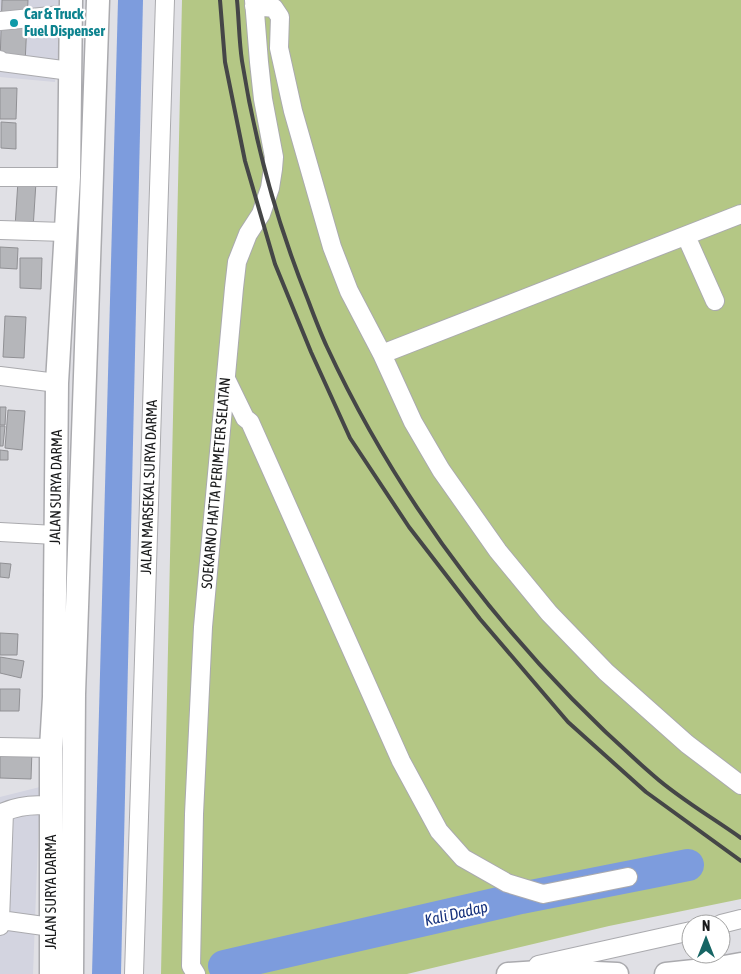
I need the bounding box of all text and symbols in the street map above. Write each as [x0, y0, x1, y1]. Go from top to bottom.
place label: Car & Truck Fuel Dispenser [24, 5, 105, 39]
marker: Car & Truck Fuel Dispenser [8, 17, 20, 29]
street label: SOEKARNO HATTA PERIMETER SELATAN [198, 377, 233, 589]
street label: JALAN MARSEKAL SURYA DARMA [137, 399, 160, 575]
street label: JALAN SURYA DARMA [46, 429, 65, 544]
street label: JALAN SURYA DARMA [42, 834, 59, 949]
water label: Kali Dadap [423, 897, 489, 930]
north arrow [681, 914, 731, 964]
text: N [702, 918, 710, 934]

